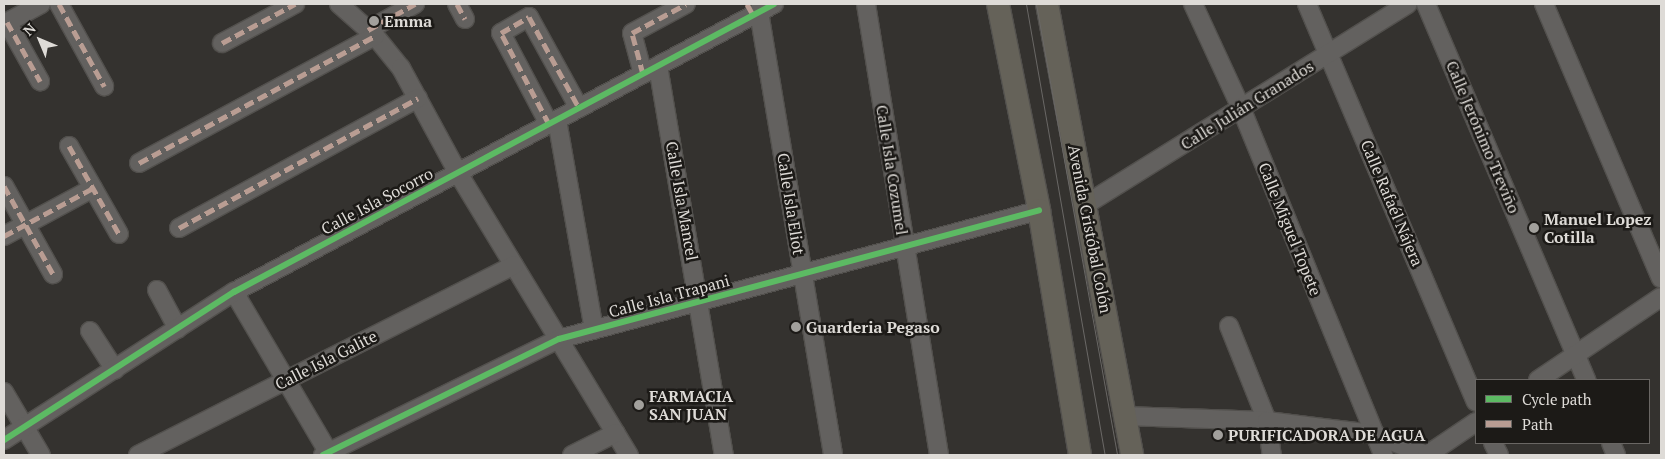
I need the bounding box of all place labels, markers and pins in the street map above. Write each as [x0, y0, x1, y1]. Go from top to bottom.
place label: Emma [384, 11, 432, 31]
marker: Emma [368, 15, 380, 27]
place label: Manuel Lopez Cotilla [1544, 209, 1652, 247]
marker: Manuel Lopez Cotilla [1528, 222, 1540, 234]
place label: Guarderia Pegaso [806, 317, 940, 337]
marker: Guarderia Pegaso [790, 321, 802, 333]
place label: FARMACIA SAN JUAN [649, 386, 733, 424]
marker: FARMACIA SAN JUAN [633, 399, 645, 411]
place label: PURIFICADORA DE AGUA [1228, 425, 1426, 445]
marker: PURIFICADORA DE AGUA [1212, 429, 1224, 441]

